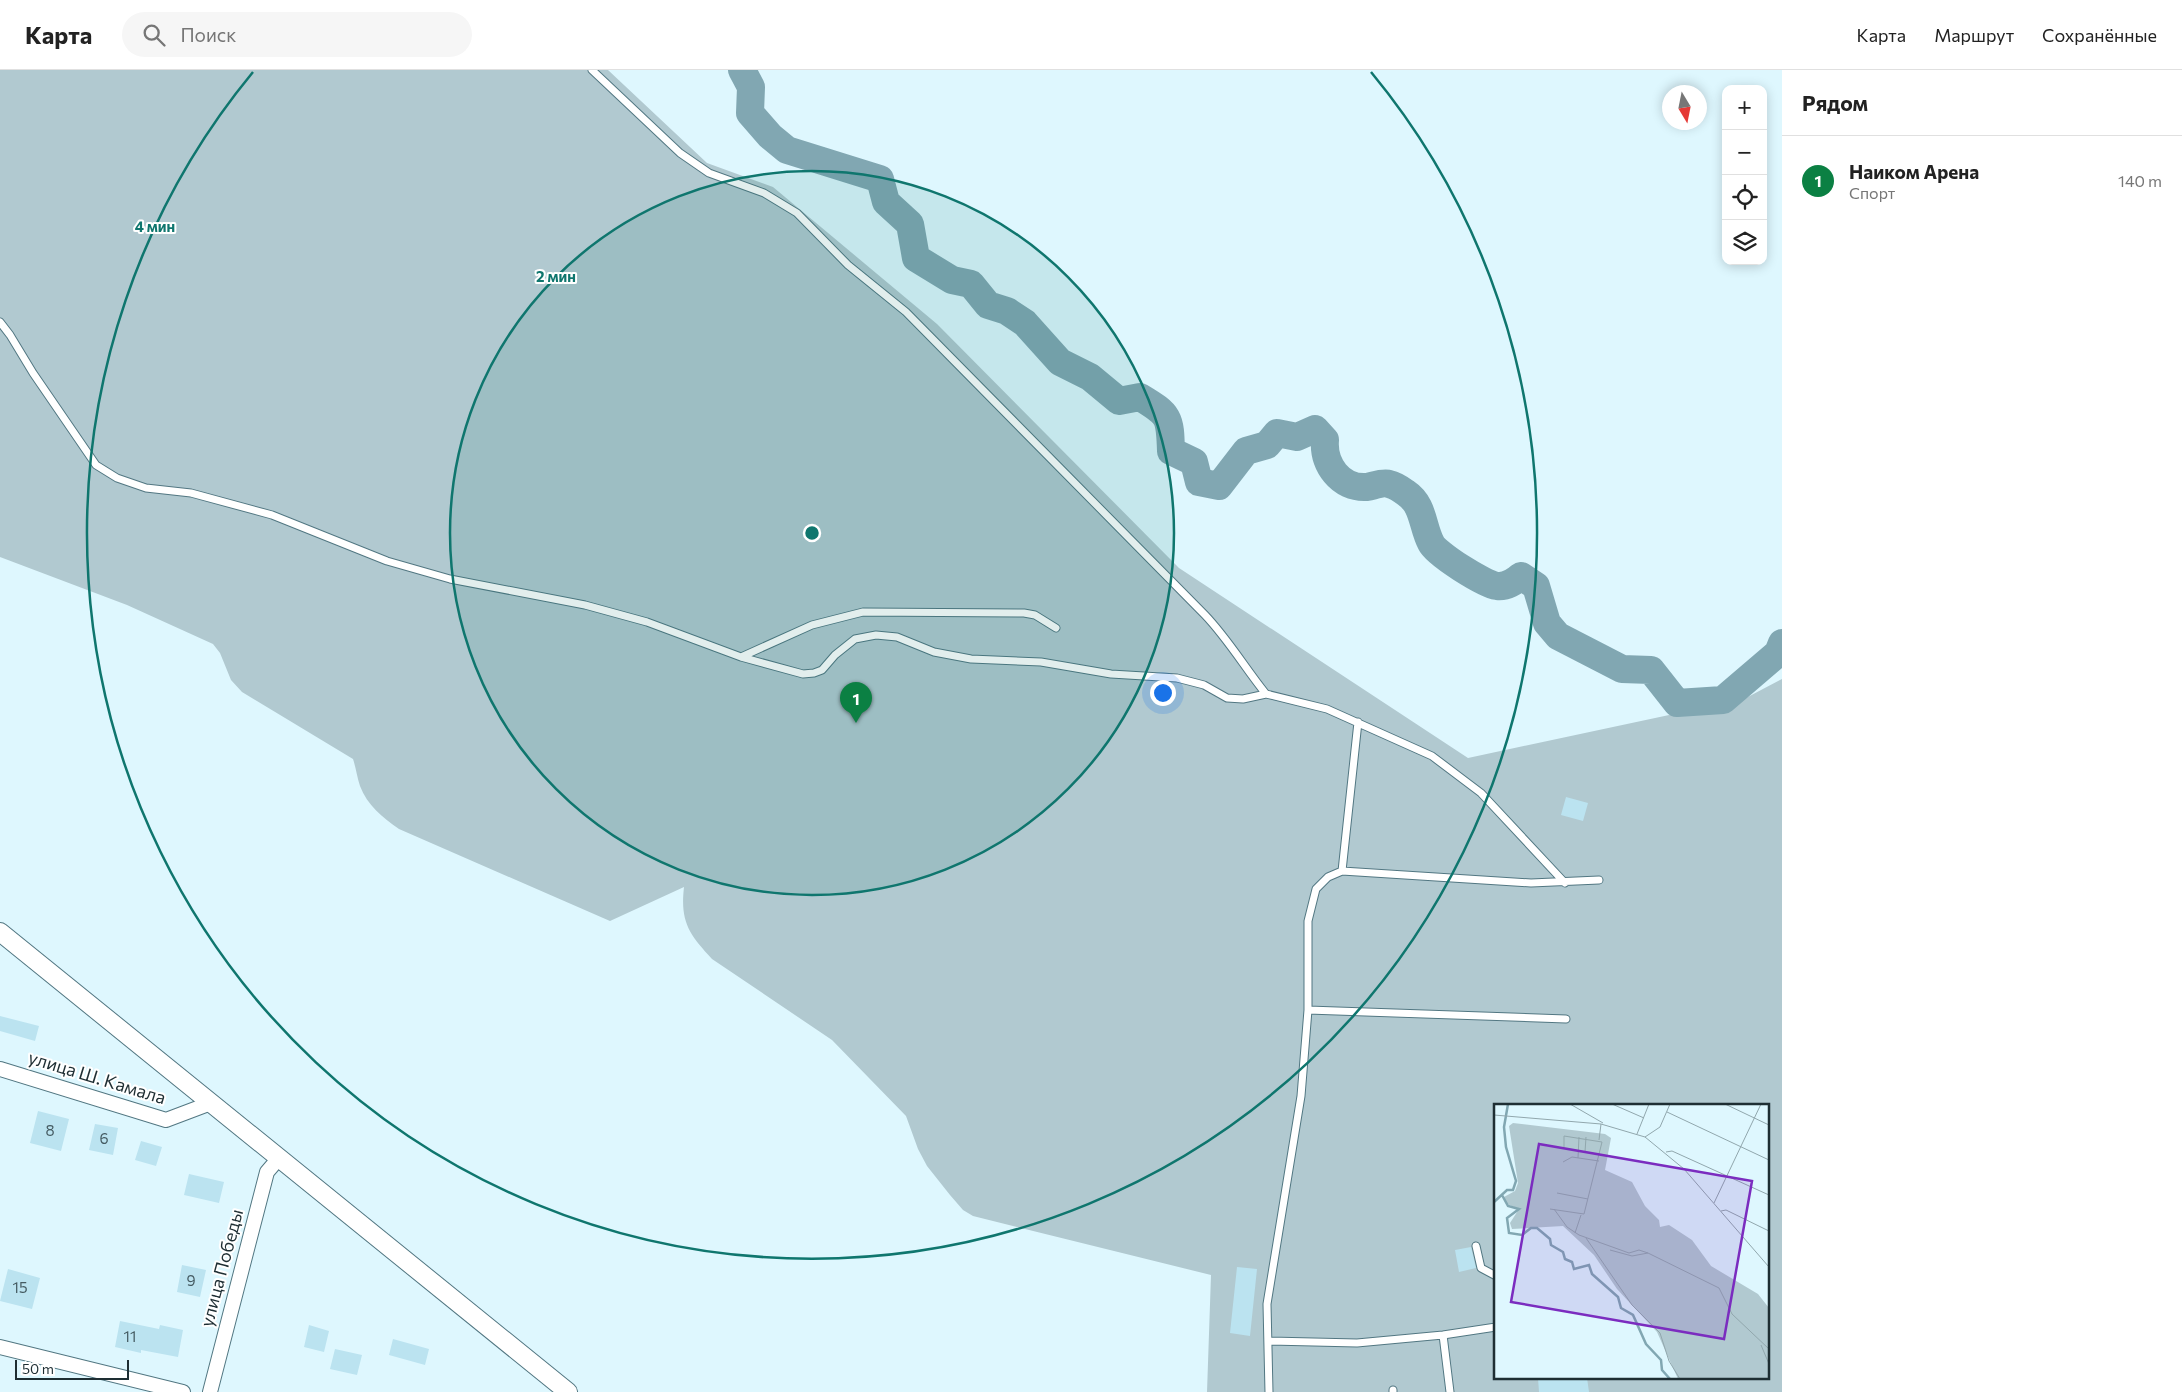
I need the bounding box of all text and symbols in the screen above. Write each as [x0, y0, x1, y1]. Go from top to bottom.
search box [122, 12, 472, 57]
text: Карта [25, 20, 92, 49]
icon: search [140, 21, 168, 49]
text: Поиск [180, 23, 236, 46]
text: Карта [1857, 24, 1906, 46]
text: Маршрут [1934, 24, 2014, 46]
text: Сохранённые [2042, 24, 2157, 46]
north arrow [1662, 85, 1707, 130]
map controls [1722, 85, 1767, 265]
button: + [1722, 85, 1767, 130]
text: Рядом [1802, 90, 1868, 115]
button: − [1722, 130, 1767, 175]
text: Наиком Арена [1849, 160, 1979, 183]
text: 1 [1814, 171, 1822, 190]
text: 140 m [2118, 171, 2162, 190]
button: locate [1722, 175, 1767, 220]
text: Спорт [1849, 183, 1895, 202]
text: 4 мин [135, 217, 175, 235]
button: layers [1722, 220, 1767, 265]
text: 2 мин [536, 267, 576, 285]
centre of rings [803, 524, 821, 542]
your location [1150, 680, 1176, 706]
pin: 1 [840, 682, 872, 723]
street label: улица Ш. Камала [26, 1046, 169, 1108]
inset map [1494, 1104, 1770, 1380]
house number: 8 [45, 1121, 55, 1139]
house number: 6 [99, 1129, 109, 1147]
street label: улица Победы [195, 1207, 247, 1329]
house number: 9 [186, 1271, 196, 1289]
house number: 15 [12, 1278, 28, 1296]
house number: 11 [124, 1327, 136, 1345]
scale bar [15, 1357, 129, 1380]
text: 50 m [22, 1360, 54, 1377]

